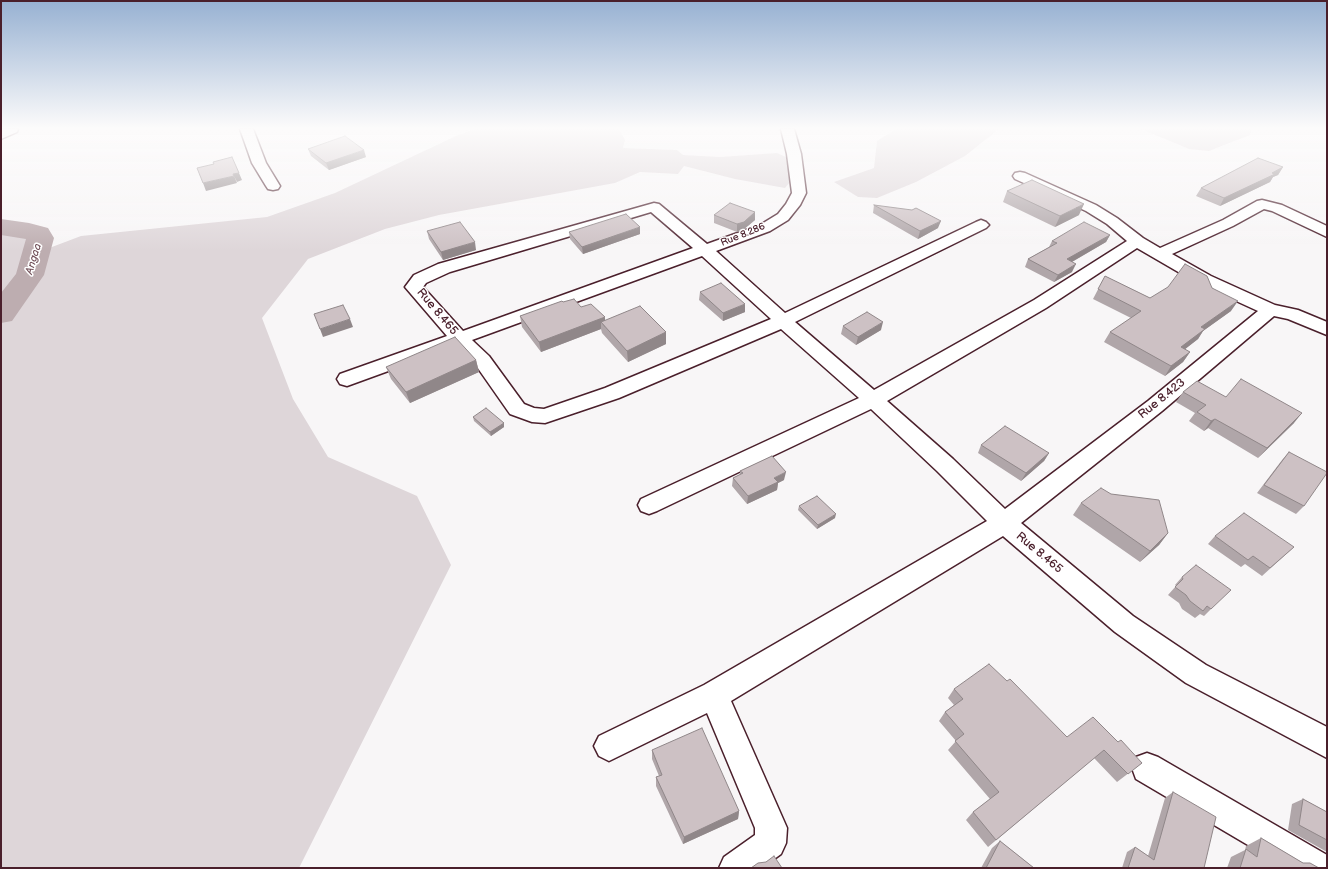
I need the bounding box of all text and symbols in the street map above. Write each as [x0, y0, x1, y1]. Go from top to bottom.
street label: Rue 8.286 [719, 221, 767, 249]
water label: Angaa [23, 242, 45, 276]
street label: Rue 8.465 [413, 286, 461, 338]
street label: Rue 8.423 [1136, 376, 1188, 422]
street label: Rue 8.465 [1013, 529, 1065, 577]

